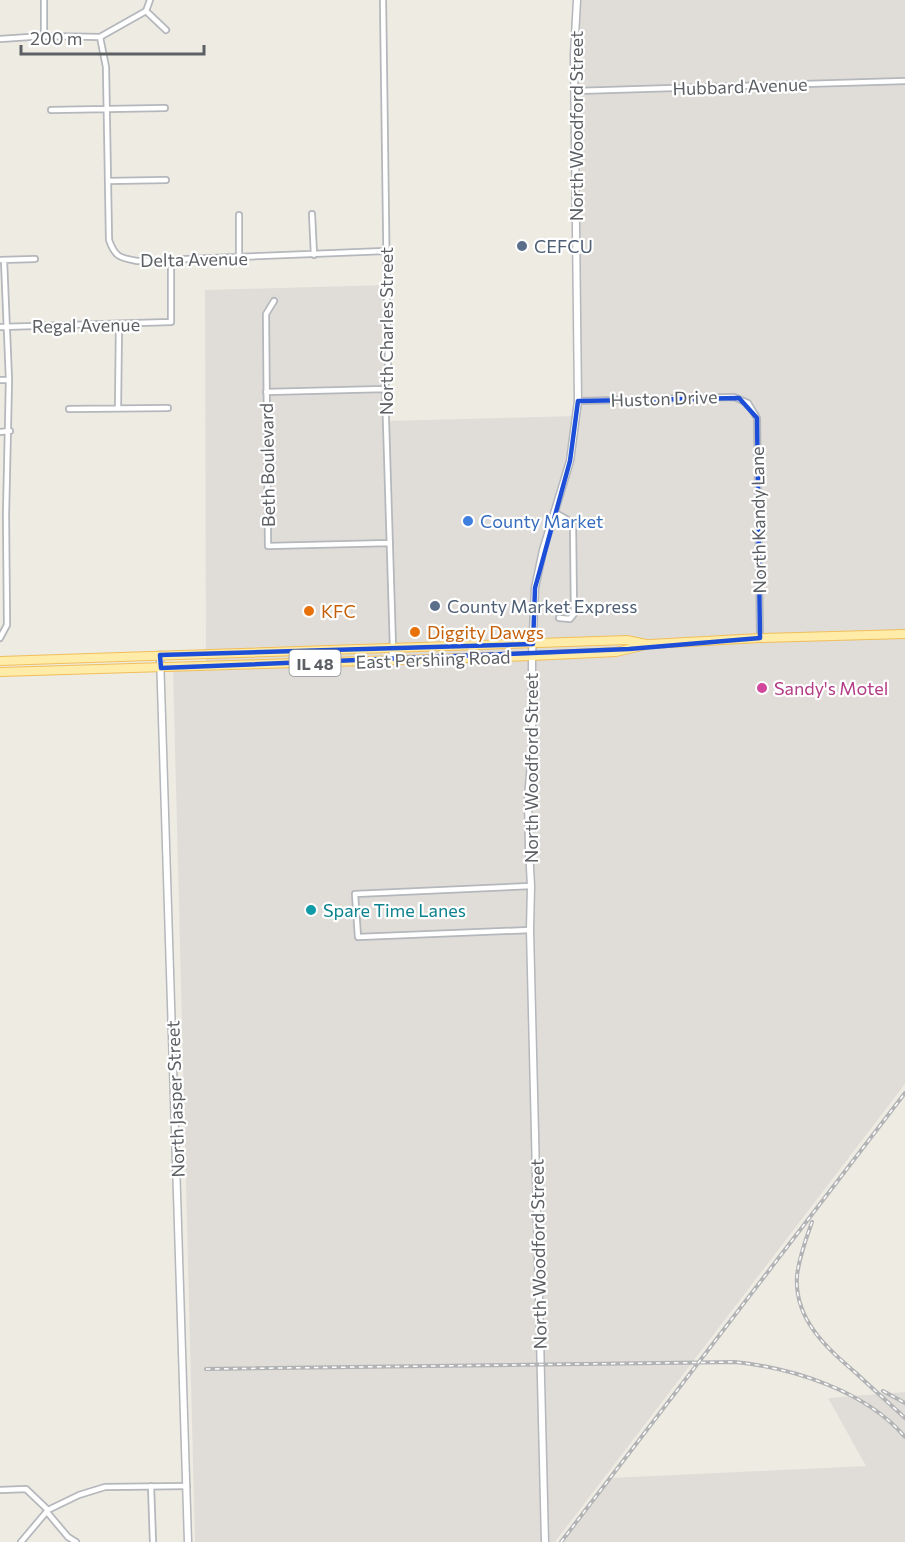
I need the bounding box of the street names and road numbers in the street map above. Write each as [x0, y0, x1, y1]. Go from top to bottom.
street label: North Woodford Street [565, 31, 587, 221]
street label: Hubbard Avenue [672, 73, 808, 99]
street label: Delta Avenue [140, 247, 248, 271]
street label: North Charles Street [375, 247, 397, 415]
street label: Regal Avenue [32, 313, 140, 337]
street label: Huston Drive [610, 385, 718, 411]
street label: Beth Boulevard [255, 403, 279, 527]
street label: North Kandy Lane [746, 446, 770, 594]
street label: East Pershing Road [355, 645, 511, 673]
road number: IL 48 [290, 650, 340, 676]
street label: North Woodford Street [520, 673, 542, 863]
street label: North Jasper Street [161, 1020, 189, 1178]
street label: North Woodford Street [525, 1158, 551, 1350]

